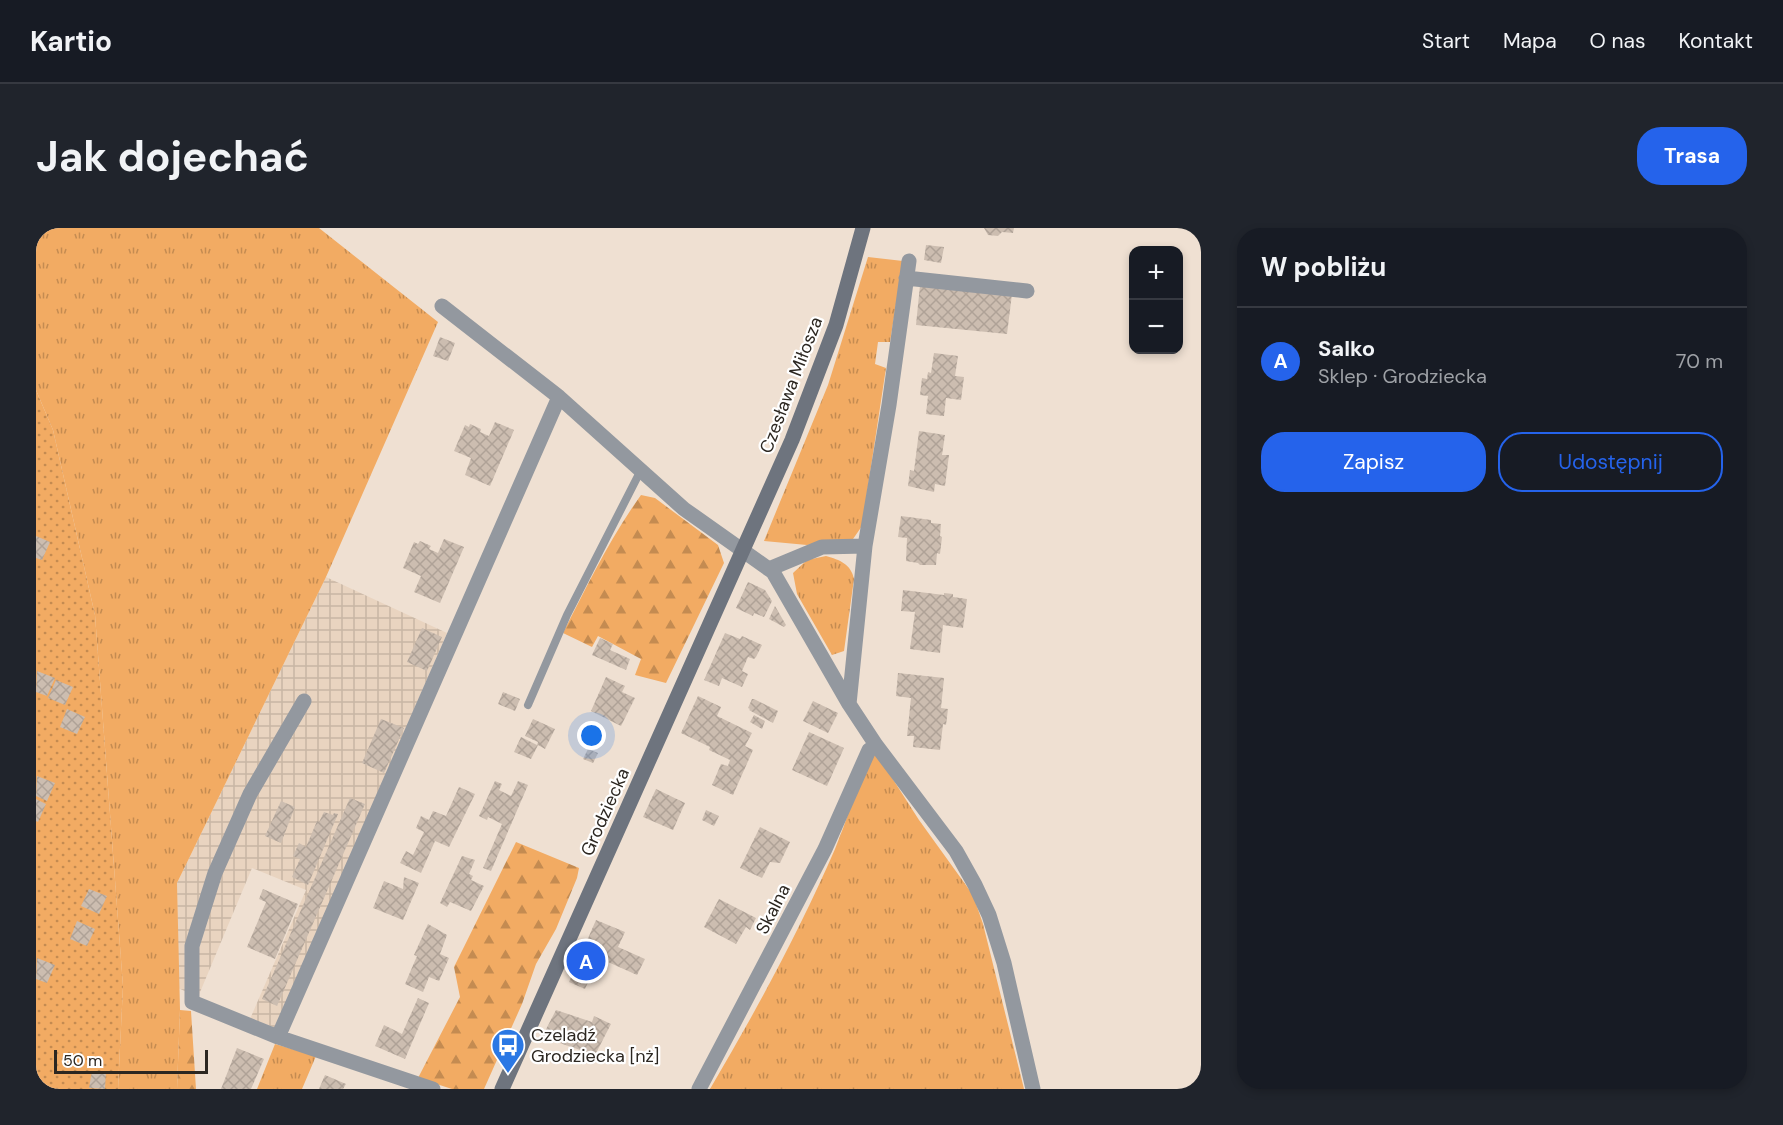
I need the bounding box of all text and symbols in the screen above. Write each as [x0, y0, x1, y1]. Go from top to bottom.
text: Kartio [30, 23, 112, 60]
text: Start [1422, 27, 1470, 55]
text: Mapa [1503, 27, 1557, 55]
text: O nas [1590, 27, 1645, 55]
text: Kontakt [1678, 27, 1753, 55]
button: Trasa [1637, 127, 1747, 185]
text: Jak dojechać [36, 129, 309, 184]
map controls [1129, 246, 1183, 354]
button: + [1129, 246, 1183, 300]
text: W pobliżu [1261, 250, 1386, 284]
button: − [1129, 300, 1183, 354]
street label: Czesława Miłosza [754, 313, 828, 457]
text: Salko [1318, 334, 1375, 363]
text: A [1273, 348, 1288, 374]
text: 70 m [1676, 348, 1723, 374]
text: Sklep · Grodziecka [1318, 363, 1487, 389]
button: Zapisz [1261, 432, 1486, 492]
button: Udostępnij [1498, 432, 1723, 492]
your location [577, 721, 606, 750]
street label: Grodziecka [575, 764, 635, 860]
street label: Skalna [750, 880, 796, 938]
pin: A [566, 938, 606, 984]
place label: Czeladź Grodziecka [nż] [531, 1023, 659, 1068]
bus stop icon: Czeladź Grodziecka [nż] [490, 1027, 526, 1074]
scale bar [54, 1047, 208, 1074]
text: 50 m [63, 1050, 102, 1071]

